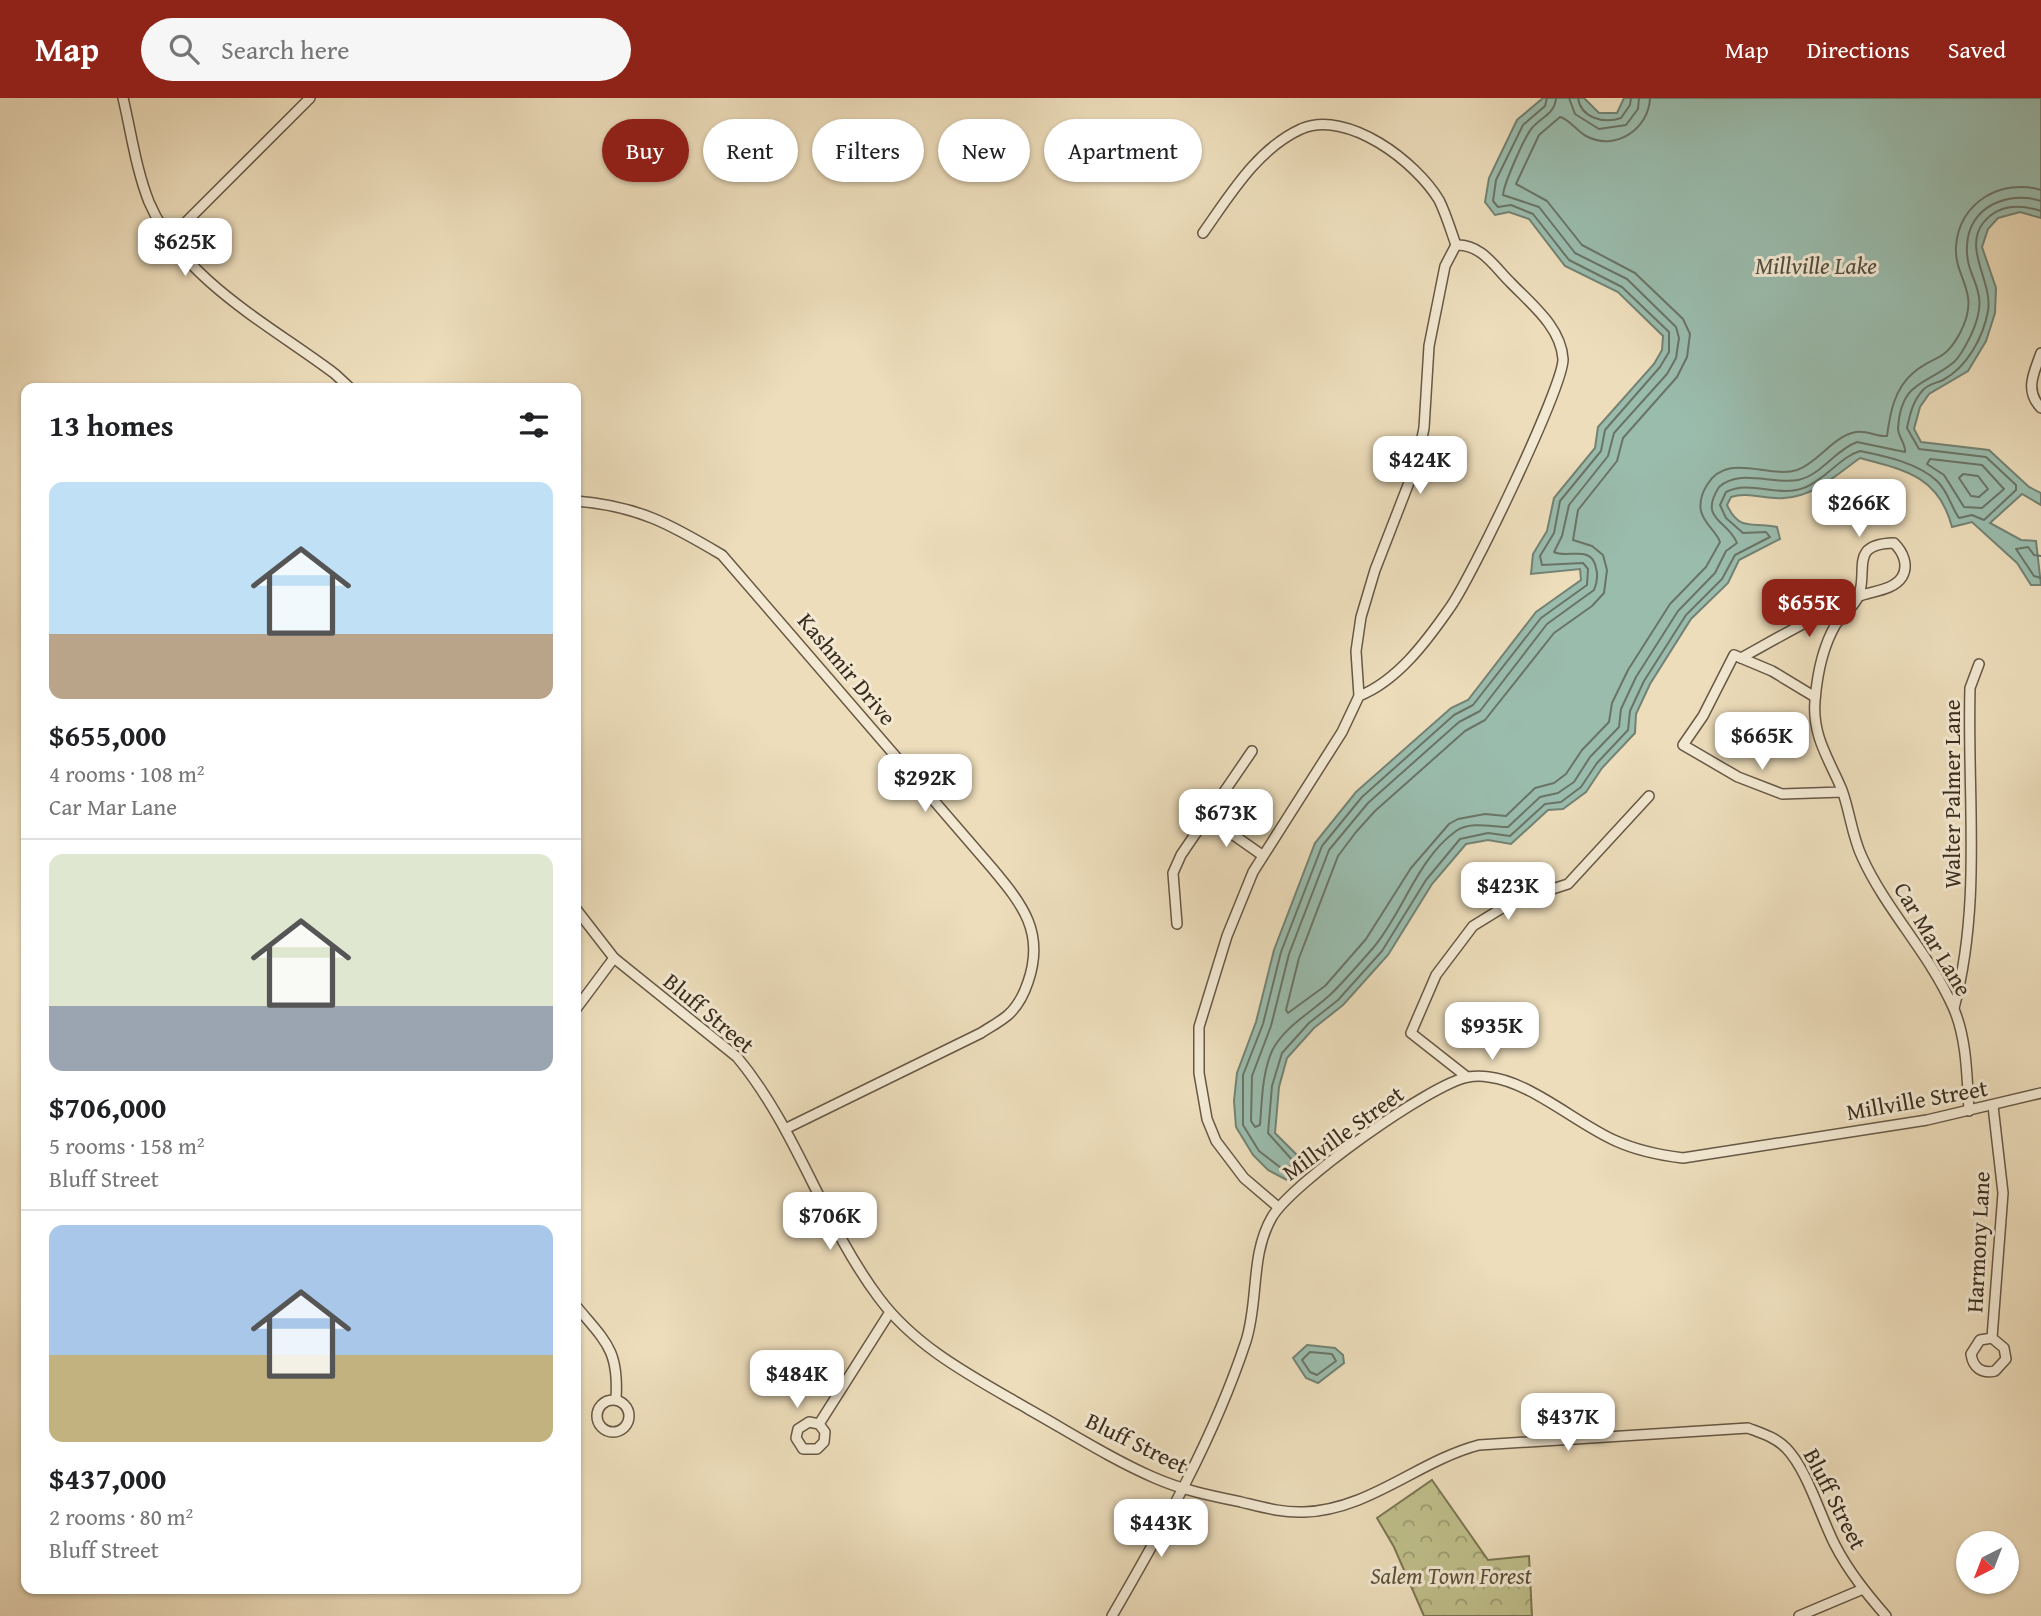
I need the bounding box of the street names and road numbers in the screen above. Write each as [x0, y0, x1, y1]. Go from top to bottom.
street label: Kashmir Drive [790, 605, 904, 732]
street label: Walter Palmer Lane [1935, 699, 1968, 889]
street label: Car Mar Lane [1886, 875, 1981, 1002]
street label: Bluff Street [657, 965, 762, 1061]
street label: Millville Street [1844, 1071, 1990, 1128]
street label: Millville Street [1275, 1077, 1410, 1188]
street label: Harmony Lane [1957, 1171, 1998, 1313]
street label: Bluff Street [1081, 1404, 1194, 1481]
street label: Bluff Street [1796, 1442, 1875, 1555]

